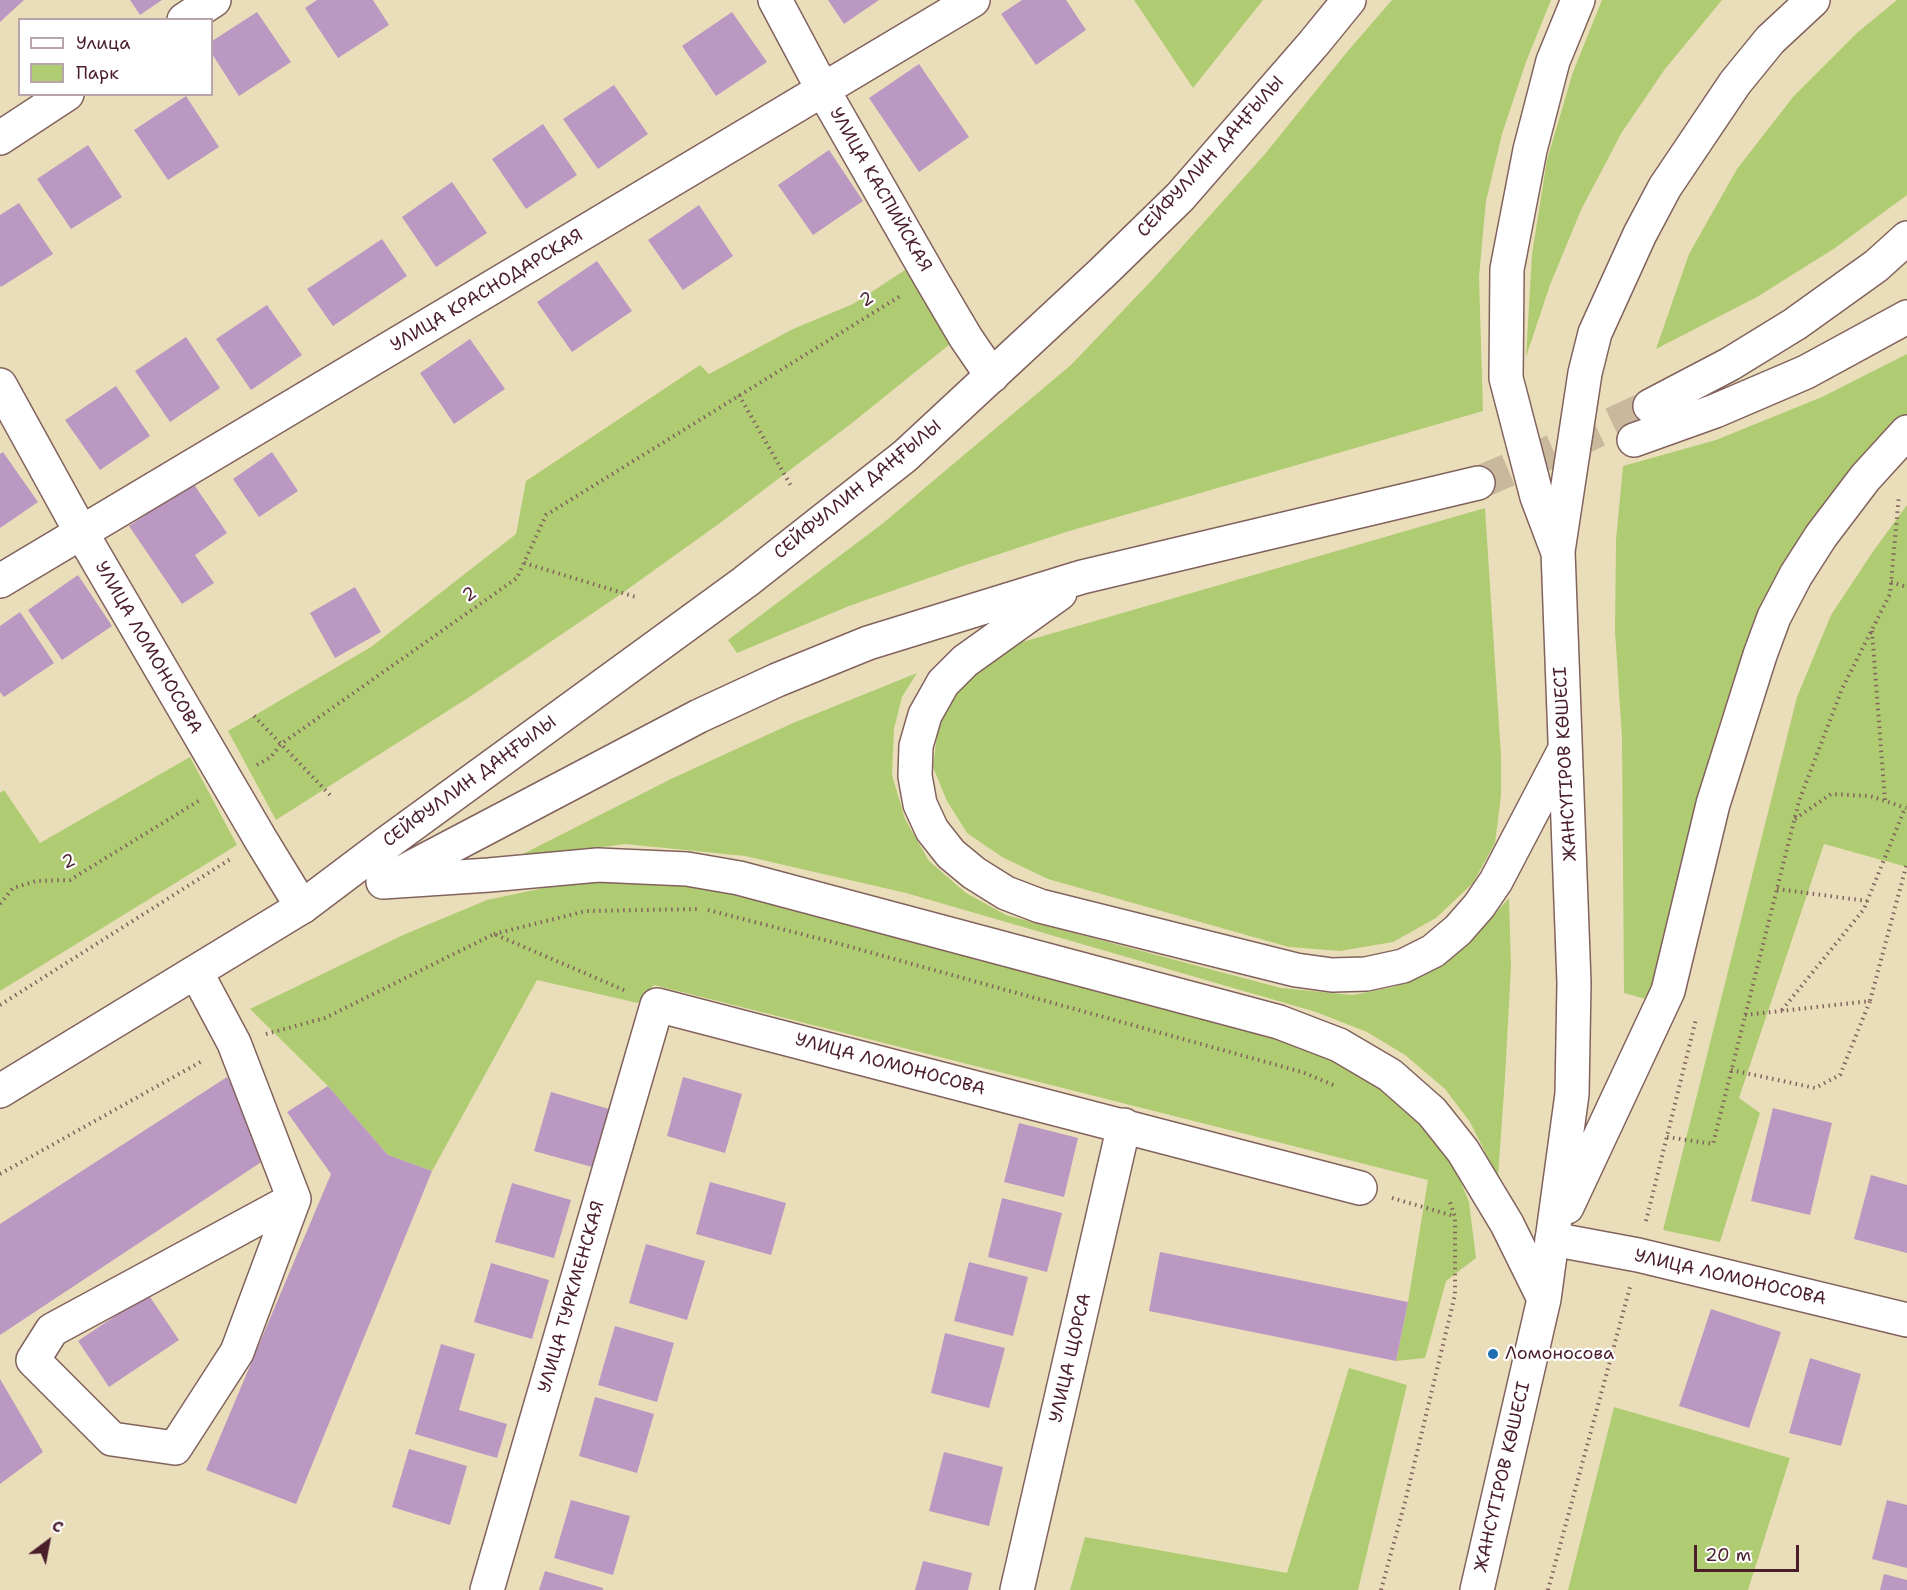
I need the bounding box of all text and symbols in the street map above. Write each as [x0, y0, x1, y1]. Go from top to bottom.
legend [18, 18, 213, 96]
text: Улица [76, 31, 130, 55]
text: Парк [76, 61, 119, 85]
street label: СЕЙФУЛЛИН ДАҢҒЫЛЫ [1133, 72, 1289, 242]
street label: УЛИЦА КАСПИЙСКАЯ [824, 104, 936, 276]
street label: УЛИЦА КРАСНОДАРСКАЯ [387, 225, 587, 357]
street label: 2 [856, 288, 878, 312]
street label: СЕЙФУЛЛИН ДАҢҒЫЛЫ [770, 416, 946, 564]
street label: УЛИЦА ЛОМОНОСОВА [90, 558, 206, 738]
street label: 2 [459, 583, 481, 607]
street label: ЖАНСҮГІРОВ КӨШЕСІ [1550, 666, 1582, 862]
street label: СЕЙФУЛЛИН ДАҢҒЫЛЫ [379, 712, 561, 852]
street label: 2 [59, 850, 79, 874]
street label: УЛИЦА ЛОМОНОСОВА [793, 1029, 987, 1101]
street label: УЛИЦА ТУРКМЕНСКАЯ [534, 1199, 610, 1395]
street label: УЛИЦА ЛОМОНОСОВА [1632, 1245, 1828, 1311]
street label: УЛИЦА ЩОРСА [1046, 1291, 1096, 1425]
place label: Ломоносова [1505, 1343, 1614, 1365]
marker: Ломоносова [1486, 1347, 1500, 1361]
street label: ЖАНСҮГІРОВ КӨШЕСІ [1471, 1380, 1535, 1574]
north arrow [18, 1512, 78, 1572]
text: С [48, 1515, 68, 1538]
scale bar [1697, 1533, 1802, 1571]
text: 20 m [1705, 1543, 1751, 1567]

